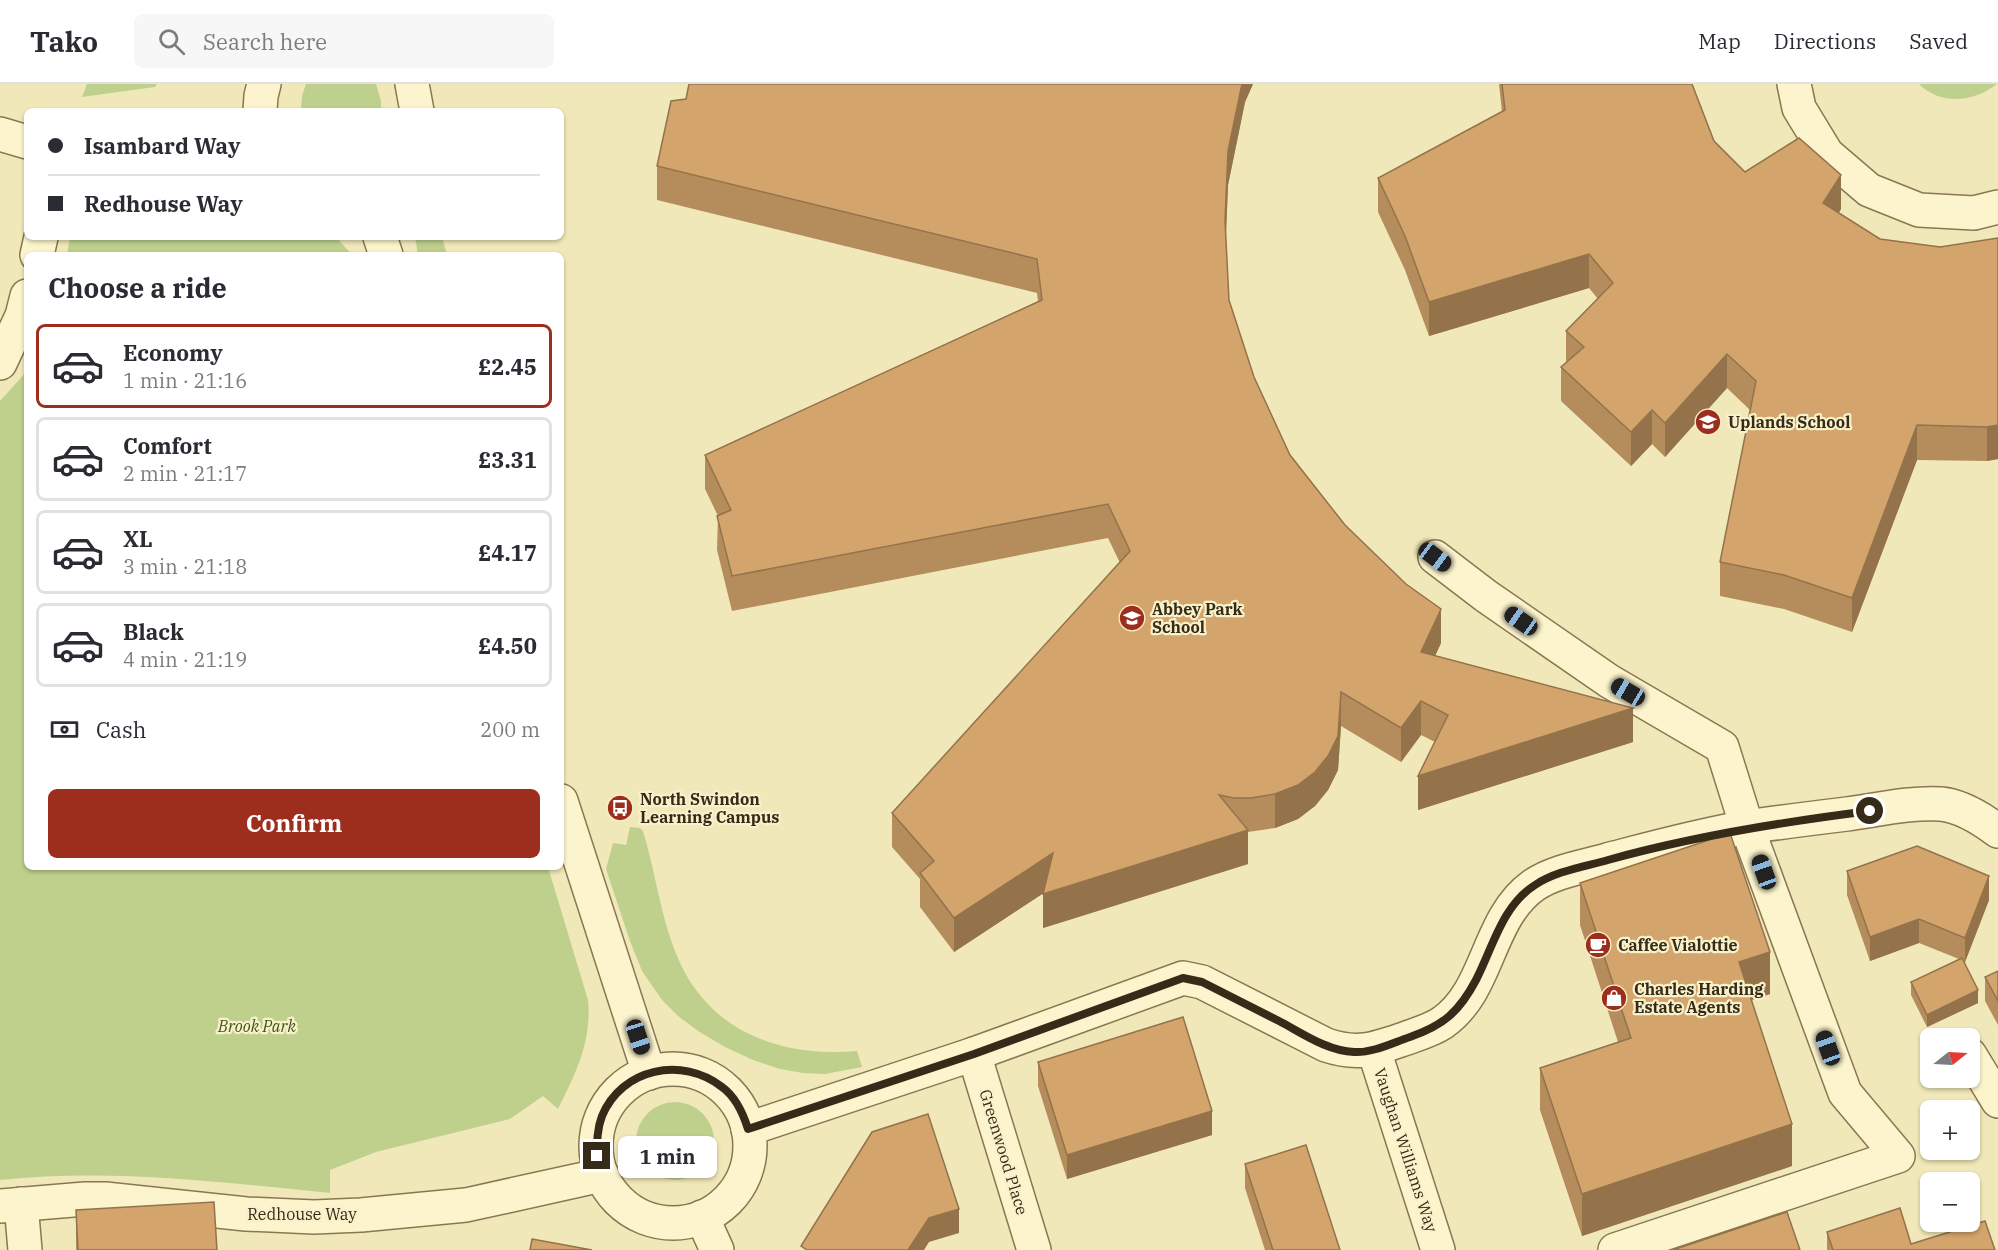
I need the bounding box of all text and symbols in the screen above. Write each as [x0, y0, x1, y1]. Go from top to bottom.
search box [134, 14, 554, 68]
text: Tako [30, 23, 98, 60]
icon: search [155, 25, 188, 58]
text: Search here [203, 27, 327, 56]
text: Map [1698, 27, 1741, 55]
text: Directions [1774, 27, 1876, 55]
text: Saved [1909, 27, 1968, 55]
text: Isambard Way [84, 131, 240, 160]
text: Redhouse Way [84, 189, 243, 218]
text: Choose a ride [48, 270, 227, 305]
text: Economy [123, 338, 223, 367]
icon: car [51, 339, 105, 393]
text: £2.45 [478, 352, 537, 381]
text: 1 min · 21:16 [123, 367, 247, 394]
school or university icon: Uplands School [1693, 407, 1723, 437]
place label: Uplands School [1728, 412, 1850, 432]
text: Comfort [123, 431, 212, 460]
icon: car [51, 432, 105, 486]
text: £3.31 [478, 445, 537, 474]
text: 2 min · 21:17 [123, 460, 247, 487]
text: XL [123, 524, 153, 553]
icon: car [51, 525, 105, 579]
text: £4.17 [478, 538, 537, 567]
car [1415, 539, 1455, 575]
text: 3 min · 21:18 [123, 553, 247, 580]
place label: Abbey Park School [1152, 599, 1243, 637]
school or university icon: Abbey Park School [1117, 603, 1147, 633]
car [1501, 603, 1541, 639]
text: Black [123, 617, 184, 646]
icon: car [51, 618, 105, 672]
text: £4.50 [478, 631, 537, 660]
text: 4 min · 21:19 [123, 646, 247, 673]
car [1608, 675, 1648, 709]
icon: cash [48, 713, 81, 746]
text: Cash [96, 715, 147, 744]
text: 200 m [480, 716, 540, 743]
button: Confirm [48, 789, 540, 858]
place label: North Swindon Learning Campus [640, 789, 779, 827]
bus stop icon: North Swindon Learning Campus [605, 793, 635, 823]
route start [1856, 797, 1883, 824]
car [1749, 852, 1779, 892]
cafe icon: Caffee Vialottie [1583, 930, 1613, 960]
place label: Caffee Vialottie [1618, 935, 1738, 955]
place label: Charles Harding Estate Agents [1634, 979, 1764, 1017]
shop icon: Charles Harding Estate Agents [1599, 983, 1629, 1013]
park label: Brook Park [217, 1016, 296, 1036]
car [624, 1017, 652, 1057]
car [1813, 1028, 1843, 1068]
north arrow [1920, 1028, 1980, 1088]
map controls [1920, 1028, 1980, 1232]
street label: Vaughan Williams Way [1370, 1065, 1442, 1235]
street label: Greenwood Place [975, 1087, 1033, 1217]
button: + [1920, 1100, 1980, 1160]
callout: 1 min [618, 1135, 717, 1177]
route end [583, 1142, 610, 1169]
text: 1 min [640, 1143, 696, 1170]
button: − [1920, 1172, 1980, 1232]
street label: Redhouse Way [247, 1204, 357, 1224]

